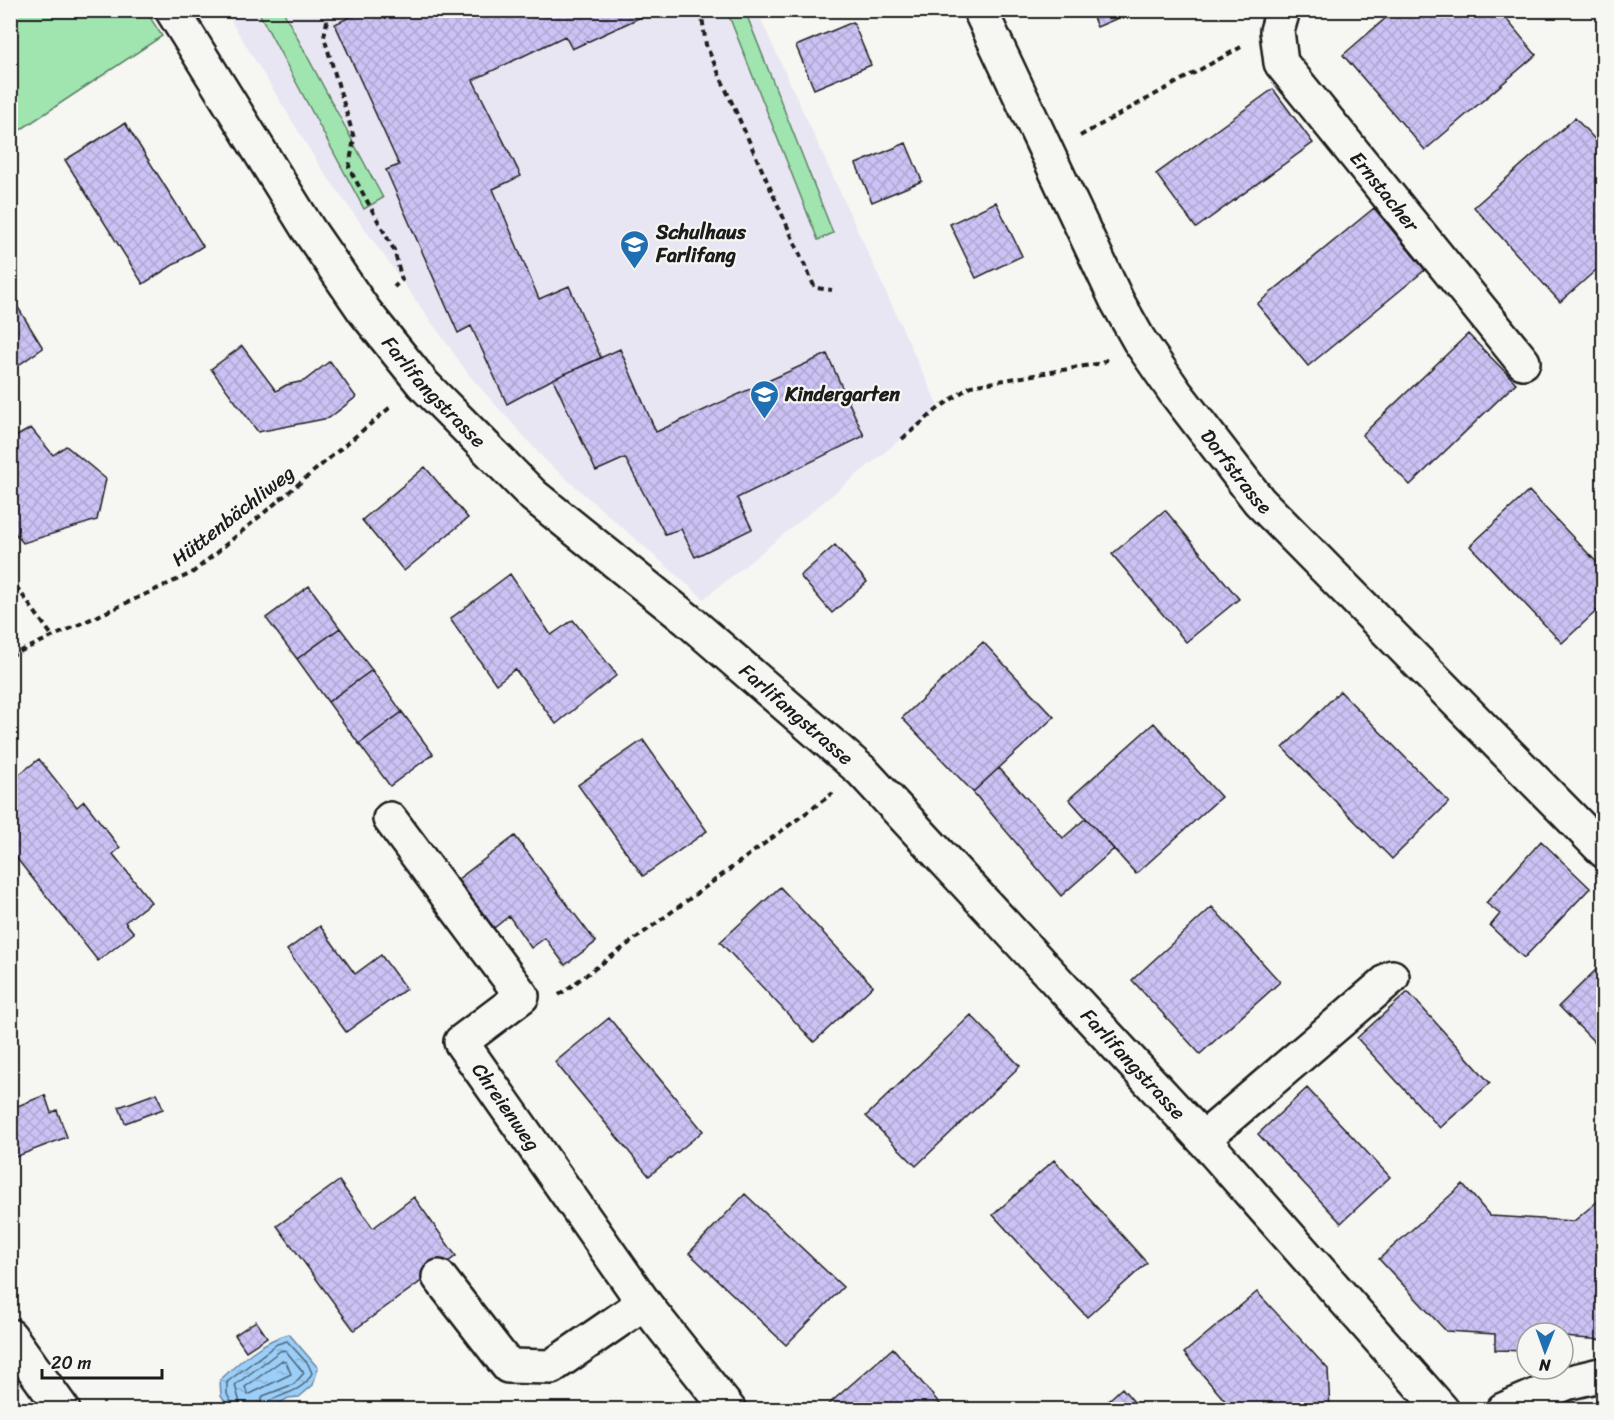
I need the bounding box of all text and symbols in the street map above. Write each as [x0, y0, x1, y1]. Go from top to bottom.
street label: Ernstacher [1341, 143, 1430, 241]
place label: Schulhaus Farlifang [655, 215, 747, 273]
school or university icon: Schulhaus Farlifang [619, 228, 651, 270]
street label: Farlifangstrasse [373, 328, 495, 456]
place label: Kindergarten [784, 377, 900, 412]
school or university icon: Kindergarten [748, 378, 780, 420]
street label: Dorfstrasse [1191, 421, 1281, 523]
street label: Hüttenbächliweg [163, 456, 303, 576]
street label: Farlifangstrasse [731, 654, 862, 774]
street label: Farlifangstrasse [1072, 1000, 1195, 1128]
street label: Chreienweg [463, 1055, 550, 1158]
north arrow [1515, 1321, 1575, 1381]
scale bar [42, 1342, 162, 1380]
text: 20 m [51, 1347, 91, 1379]
text: N [1538, 1351, 1552, 1380]

